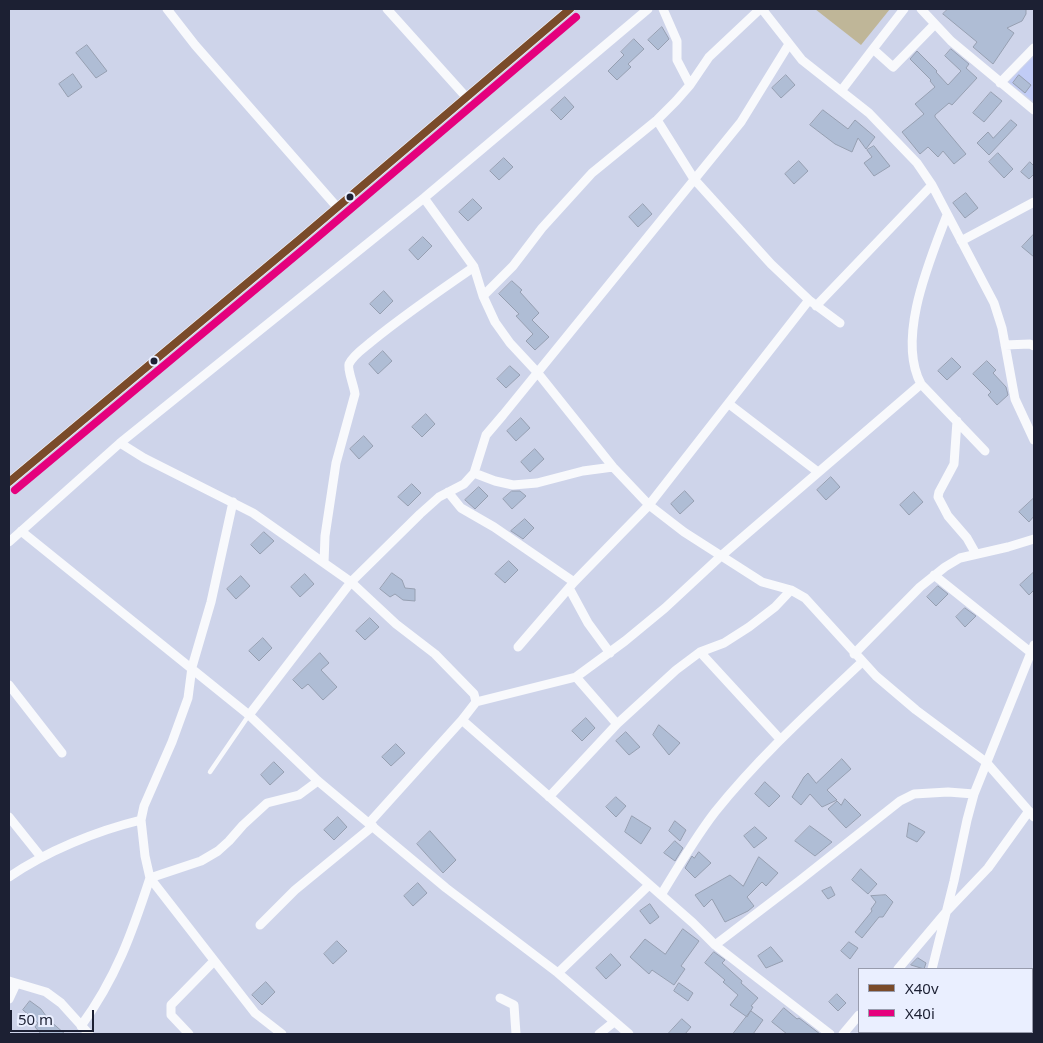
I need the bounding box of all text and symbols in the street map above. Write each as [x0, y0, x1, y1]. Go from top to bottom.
unlabelled marker [345, 192, 355, 202]
unlabelled marker [149, 356, 159, 366]
legend [858, 968, 1033, 1033]
text: X40v [905, 978, 939, 998]
scale bar [12, 1000, 96, 1032]
text: X40i [905, 1003, 935, 1023]
text: 50 m [18, 1009, 53, 1029]

